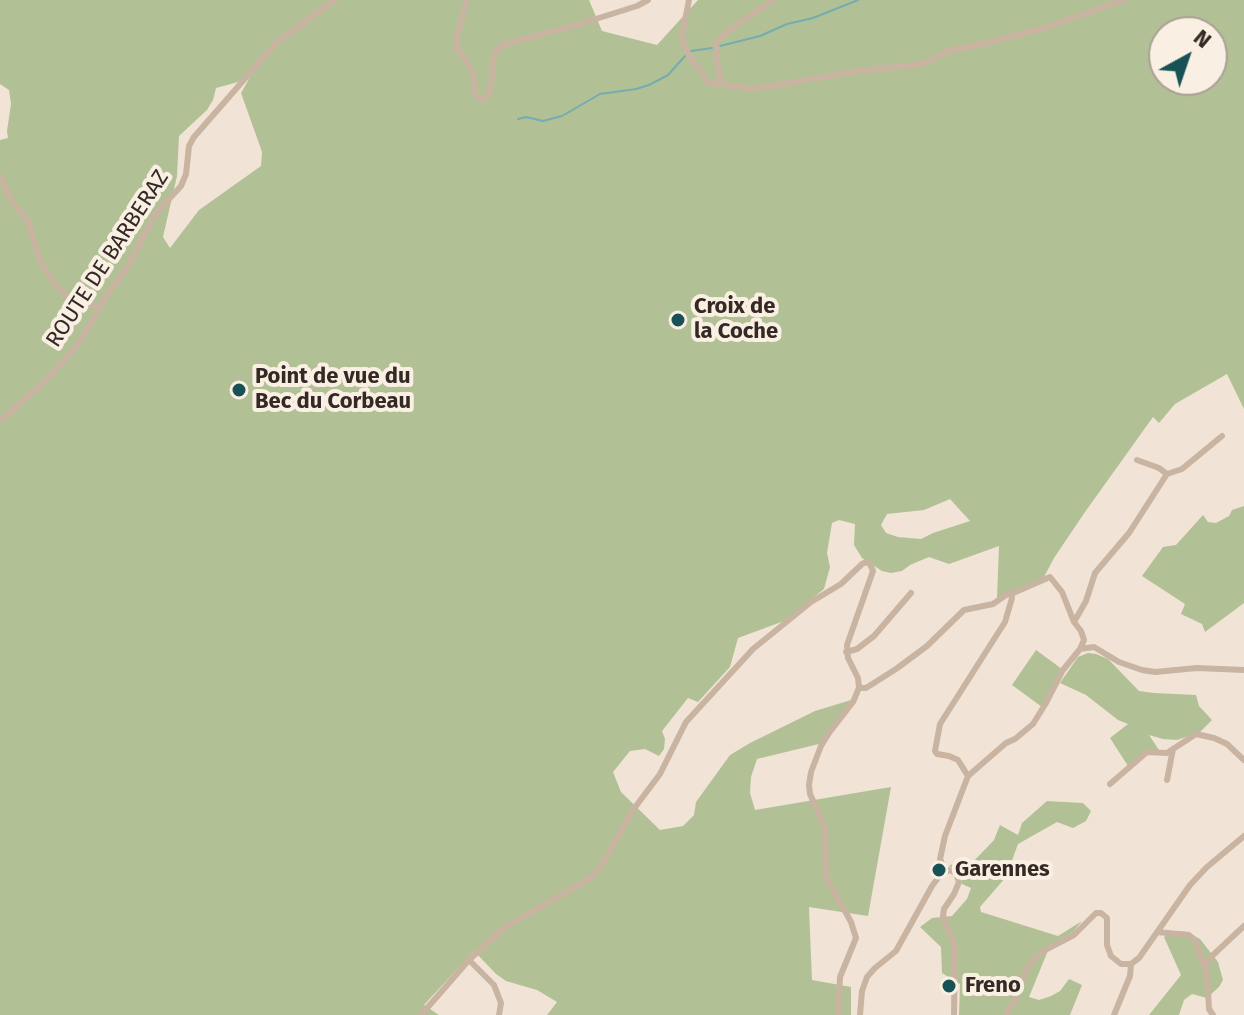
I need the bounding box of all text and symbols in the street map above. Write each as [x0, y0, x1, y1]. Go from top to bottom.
north arrow [1148, 16, 1228, 96]
text: N [1188, 24, 1217, 54]
street label: ROUTE DE BARBERAZ [41, 166, 175, 352]
place label: Croix de la Coche [694, 294, 778, 346]
marker: Croix de la Coche [669, 311, 687, 329]
place label: Point de vue du Bec du Corbeau [255, 364, 411, 416]
marker: Point de vue du Bec du Corbeau [230, 381, 248, 399]
place label: Garennes [955, 857, 1050, 883]
marker: Garennes [930, 861, 948, 879]
place label: Freno [965, 973, 1021, 999]
marker: Freno [940, 977, 958, 995]

